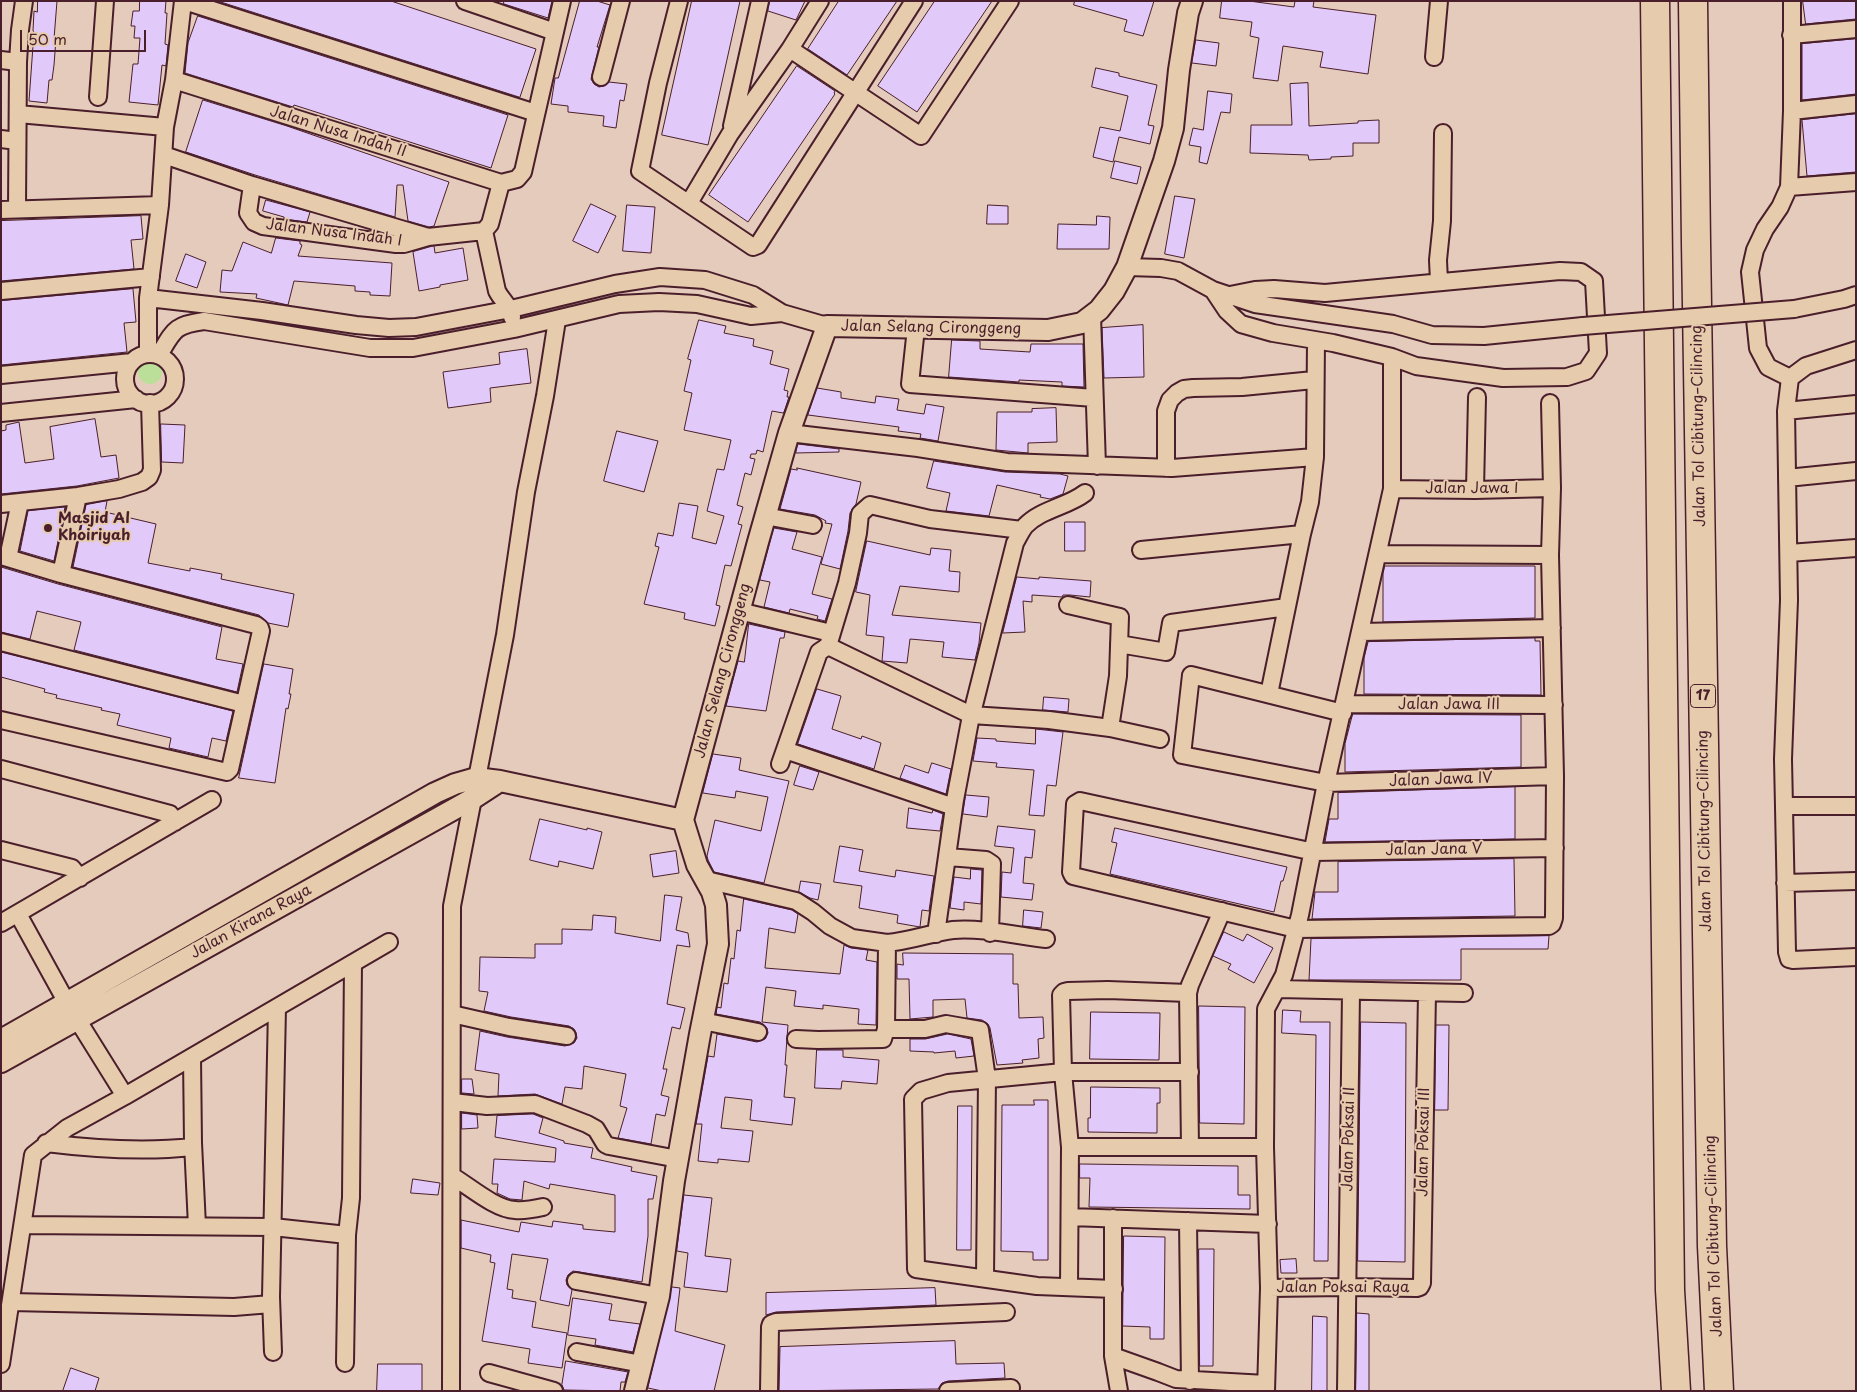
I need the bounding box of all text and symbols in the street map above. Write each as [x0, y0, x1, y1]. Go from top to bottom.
scale bar [22, 20, 149, 52]
text: 50 m [28, 27, 67, 50]
street label: Jalan Nusa Indah II [268, 103, 408, 161]
street label: Jalan Nusa Indah I [265, 216, 403, 250]
street label: Jalan Selang Cironggeng [841, 317, 1021, 339]
street label: Jalan Tol Cibitung–Cilincing [1688, 325, 1710, 527]
street label: Jalan Jawa I [1425, 480, 1519, 498]
place label: Masjid Al Khoiriyah [58, 510, 130, 545]
marker: Masjid Al Khoiriyah [42, 522, 54, 534]
street label: Jalan Selang Cironggeng [691, 582, 755, 760]
road number: 17 [1690, 684, 1716, 708]
street label: Jalan Jawa III [1398, 696, 1500, 714]
street label: Jalan Tol Cibitung–Cilincing [1694, 730, 1716, 932]
street label: Jalan Jawa IV [1389, 769, 1493, 791]
street label: Jalan Jana V [1385, 840, 1483, 860]
street label: Jalan Kirana Raya [187, 881, 315, 963]
street label: Jalan Poksai II [1339, 1086, 1359, 1192]
street label: Jalan Poksai III [1414, 1087, 1434, 1197]
street label: Jalan Tol Cibitung–Cilincing [1701, 1135, 1727, 1337]
street label: Jalan Poksai Raya [1277, 1279, 1409, 1297]

